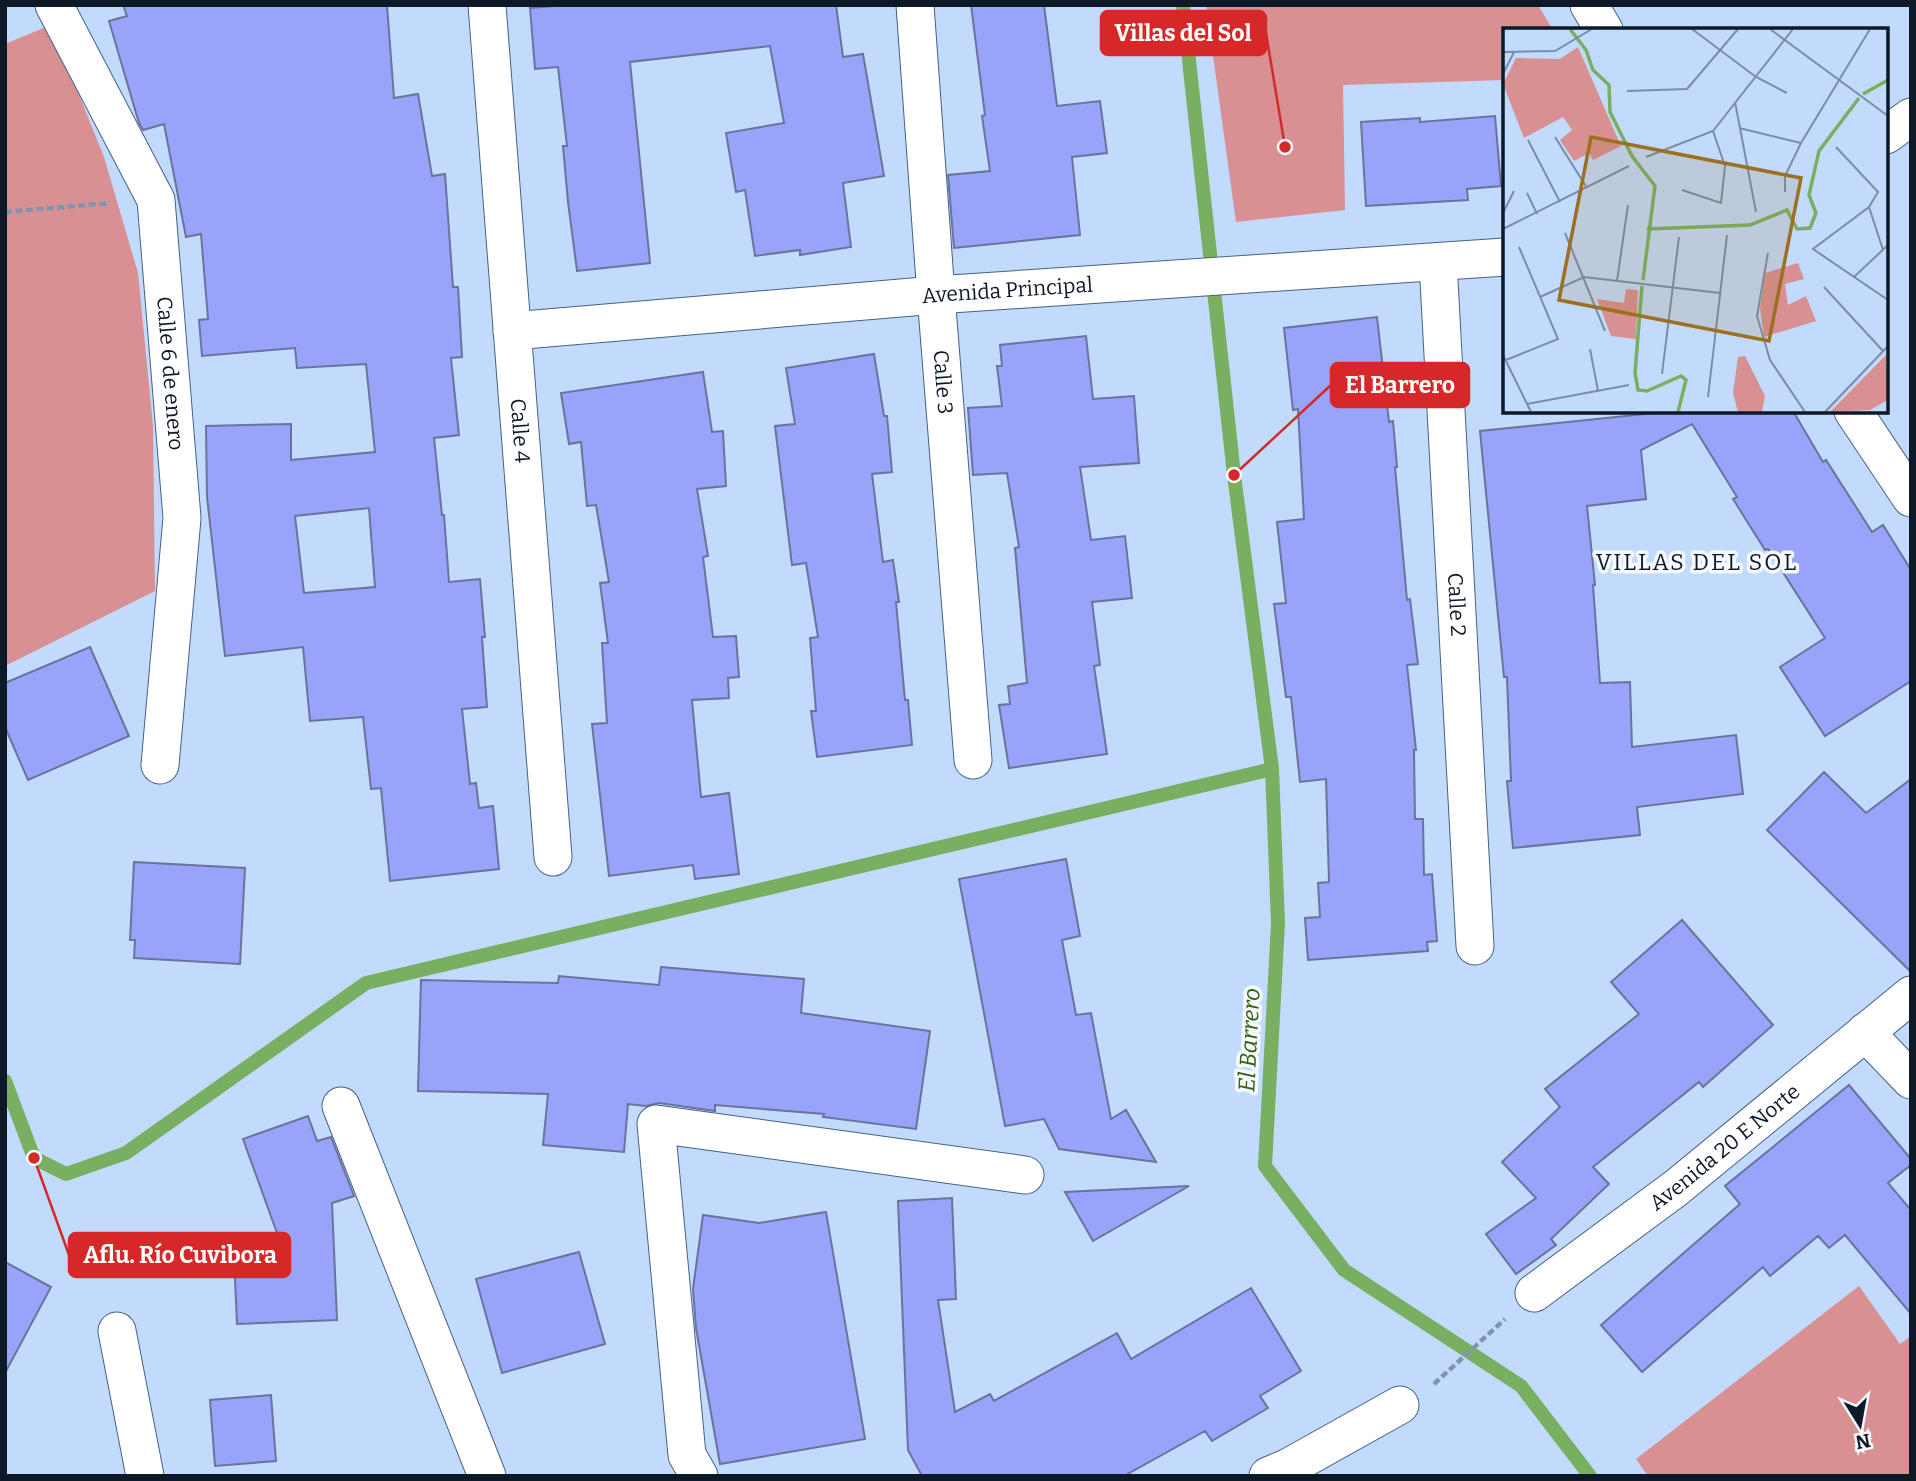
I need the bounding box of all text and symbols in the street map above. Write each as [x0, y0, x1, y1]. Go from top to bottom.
callout: Villas del Sol [1101, 11, 1266, 55]
text: Villas del Sol [1114, 19, 1252, 47]
inset map [1503, 28, 1888, 413]
street label: Avenida Principal [921, 272, 1094, 309]
street label: Calle 6 de enero [151, 295, 189, 451]
street label: Calle 3 [927, 349, 958, 415]
callout: El Barrero [1331, 363, 1469, 407]
text: El Barrero [1345, 371, 1455, 399]
street label: Calle 4 [505, 397, 535, 464]
district label: VILLAS DEL SOL [1596, 548, 1798, 576]
street label: Calle 2 [1442, 572, 1471, 637]
water label: El Barrero [1232, 987, 1266, 1093]
street label: Avenida 20 E Norte [1644, 1079, 1805, 1216]
callout: Aflu. Río Cuvibora [69, 1233, 290, 1277]
text: Aflu. Río Cuvibora [83, 1241, 277, 1269]
north arrow [1825, 1390, 1895, 1460]
text: N [1853, 1429, 1873, 1454]

